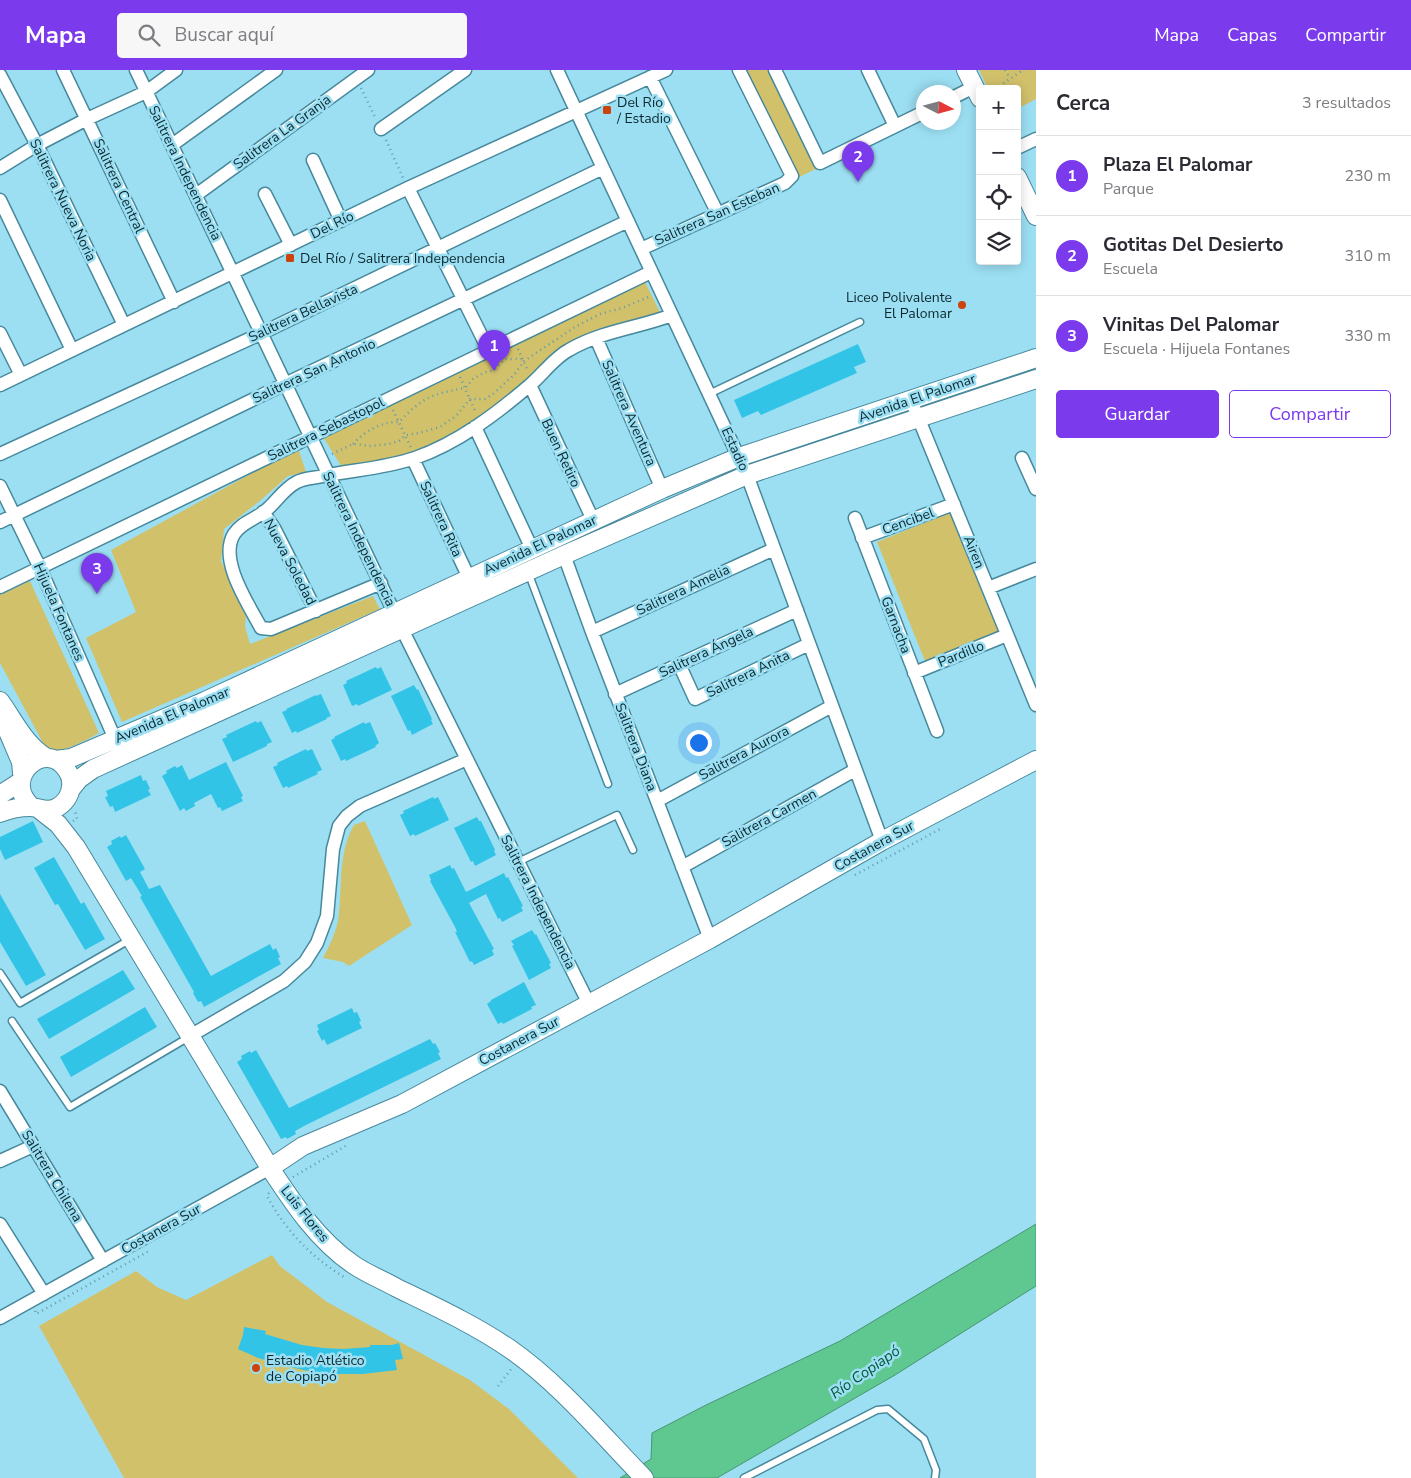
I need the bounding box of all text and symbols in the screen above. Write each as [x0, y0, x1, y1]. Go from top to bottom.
search box [117, 13, 467, 58]
text: Mapa [25, 19, 87, 51]
icon: search [135, 21, 163, 49]
text: Buscar aquí [175, 22, 274, 48]
text: Mapa [1154, 23, 1199, 47]
text: Capas [1227, 23, 1277, 47]
text: Compartir [1305, 23, 1386, 47]
north arrow [916, 85, 961, 130]
map controls [976, 85, 1021, 265]
button: + [976, 85, 1021, 130]
text: Cerca [1056, 89, 1110, 117]
street label: Salitrera La Granja [229, 90, 335, 174]
text: 3 resultados [1302, 92, 1391, 114]
place label: Del Río / Estadio [616, 93, 671, 128]
street label: Salitrera Independencia [144, 102, 226, 244]
marker: Del Río / Estadio [601, 104, 613, 116]
button: − [976, 130, 1021, 175]
street label: Salitrera Nueva Noria [25, 136, 101, 264]
street label: Salitrera Central [89, 136, 150, 237]
pin: 2 [842, 141, 874, 182]
text: Plaza El Palomar [1103, 152, 1253, 178]
text: 1 [1067, 165, 1077, 187]
text: 230 m [1344, 165, 1391, 187]
button: locate [976, 175, 1021, 220]
street label: Salitrera San Esteban [652, 178, 782, 250]
text: Parque [1103, 178, 1154, 200]
street label: Del Río [307, 206, 357, 244]
button: layers [976, 220, 1021, 265]
text: Gotitas Del Desierto [1103, 232, 1283, 258]
text: 2 [1067, 245, 1077, 267]
text: 310 m [1344, 245, 1391, 267]
place label: Del Río / Salitrera Independencia [300, 249, 505, 268]
marker: Del Río / Salitrera Independencia [284, 252, 296, 264]
text: Escuela [1103, 258, 1158, 280]
street label: Salitrera Bellavista [245, 279, 361, 347]
place label: Liceo Polivalente El Palomar [846, 288, 952, 323]
marker: Liceo Polivalente El Palomar [956, 299, 968, 311]
text: Vinitas Del Palomar [1103, 312, 1279, 338]
text: 3 [1067, 325, 1077, 347]
text: 330 m [1344, 325, 1391, 347]
pin: 1 [478, 330, 510, 371]
street label: Salitrera San Antonio [249, 334, 379, 408]
text: Escuela · Hijuela Fontanes [1103, 338, 1290, 360]
street label: Salitrera Aventura [597, 357, 661, 469]
street label: Avenida El Palomar [856, 369, 978, 427]
button: Guardar [1056, 390, 1219, 438]
button: Compartir [1229, 390, 1391, 438]
street label: Salitrera Sebastopol [264, 392, 388, 466]
street label: Buen Retiro [537, 416, 585, 491]
street label: Estadio [717, 424, 753, 474]
street label: Salitrera Independencia [318, 468, 400, 610]
street label: Salitrera Rita [415, 478, 467, 560]
street label: Cencibel [879, 503, 937, 539]
street label: Avenida El Palomar [480, 510, 600, 580]
street label: Nueva Soledad [259, 515, 321, 609]
street label: Airen [959, 533, 989, 571]
pin: 3 [81, 553, 113, 594]
street label: Hijuela Fontanes [29, 560, 89, 664]
street label: Salitrera Amelia [633, 560, 733, 620]
street label: Garnacha [876, 594, 916, 656]
street label: Salitrera Ángela [656, 622, 756, 682]
street label: Pardillo [935, 636, 987, 672]
street label: Salitrera Anita [703, 646, 793, 702]
street label: Avenida El Palomar [112, 682, 232, 748]
street label: Salitrera Diana [610, 700, 662, 794]
street label: Salitrera Aurora [695, 721, 793, 785]
your location [686, 730, 712, 756]
street label: Salitrera Carmen [718, 784, 820, 852]
street label: Costanera Sur [831, 816, 917, 876]
street label: Salitrera Independencia [496, 832, 580, 972]
street label: Costanera Sur [475, 1012, 563, 1070]
street label: Salitrera Chilena [17, 1126, 87, 1226]
street label: Luis Flores [276, 1182, 334, 1246]
street label: Costanera Sur [118, 1199, 204, 1259]
water label: Río Copiapó [826, 1341, 904, 1403]
place label: Estadio Atlético de Copiapó [266, 1351, 365, 1386]
marker: Estadio Atlético de Copiapó [250, 1362, 262, 1374]

